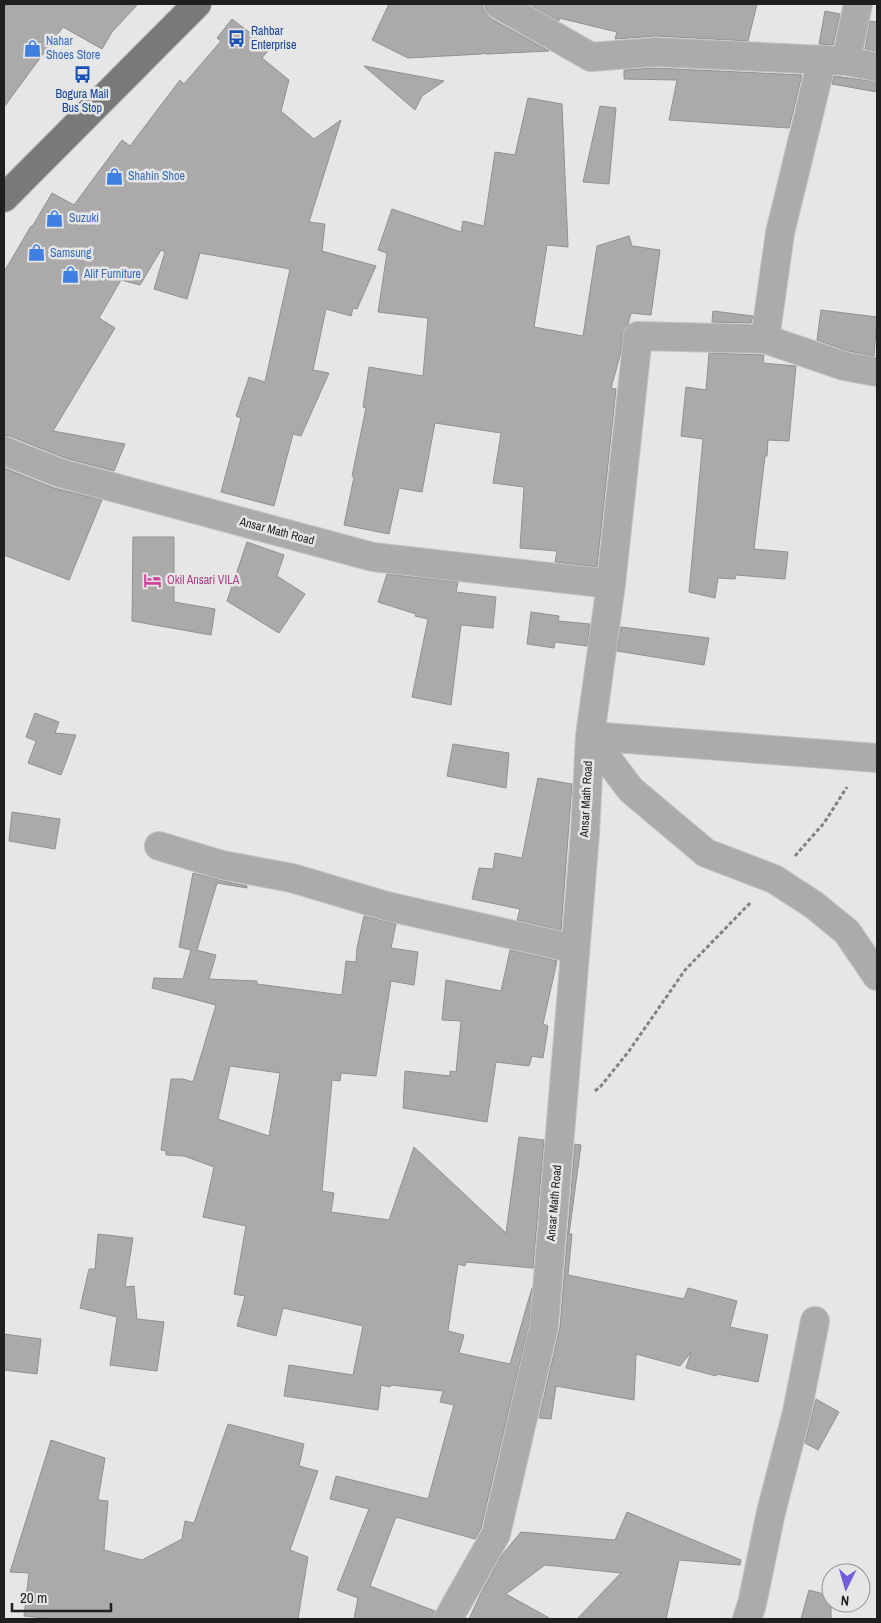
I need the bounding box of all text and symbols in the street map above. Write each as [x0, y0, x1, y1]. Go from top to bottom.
place label: Rahbar Enterprise [251, 23, 296, 53]
bus stop icon: Rahbar Enterprise [227, 28, 247, 48]
place label: Nahar Shoes Store [46, 33, 100, 63]
shop icon: Nahar Shoes Store [22, 38, 42, 58]
bus stop icon: Bogura Mail Bus Stop [72, 65, 92, 85]
place label: Bogura Mail Bus Stop [55, 86, 109, 116]
shop icon: Shahin Shoe [104, 166, 124, 186]
place label: Shahin Shoe [128, 168, 185, 184]
shop icon: Suzuki [45, 208, 65, 228]
place label: Suzuki [69, 210, 99, 226]
shop icon: Samsung [26, 243, 46, 263]
place label: Samsung [50, 245, 92, 261]
shop icon: Alif Furniture [60, 264, 80, 284]
place label: Alif Furniture [83, 266, 141, 282]
street label: Ansar Math Road [237, 513, 316, 549]
hotel icon: Okil Ansari VILA [143, 570, 163, 590]
place label: Okil Ansari VILA [167, 572, 240, 588]
street label: Ansar Math Road [576, 760, 596, 839]
street label: Ansar Math Road [543, 1164, 565, 1243]
north arrow [821, 1563, 871, 1613]
scale bar [12, 1580, 111, 1612]
text: 20 m [20, 1587, 47, 1608]
text: N [840, 1592, 850, 1610]

